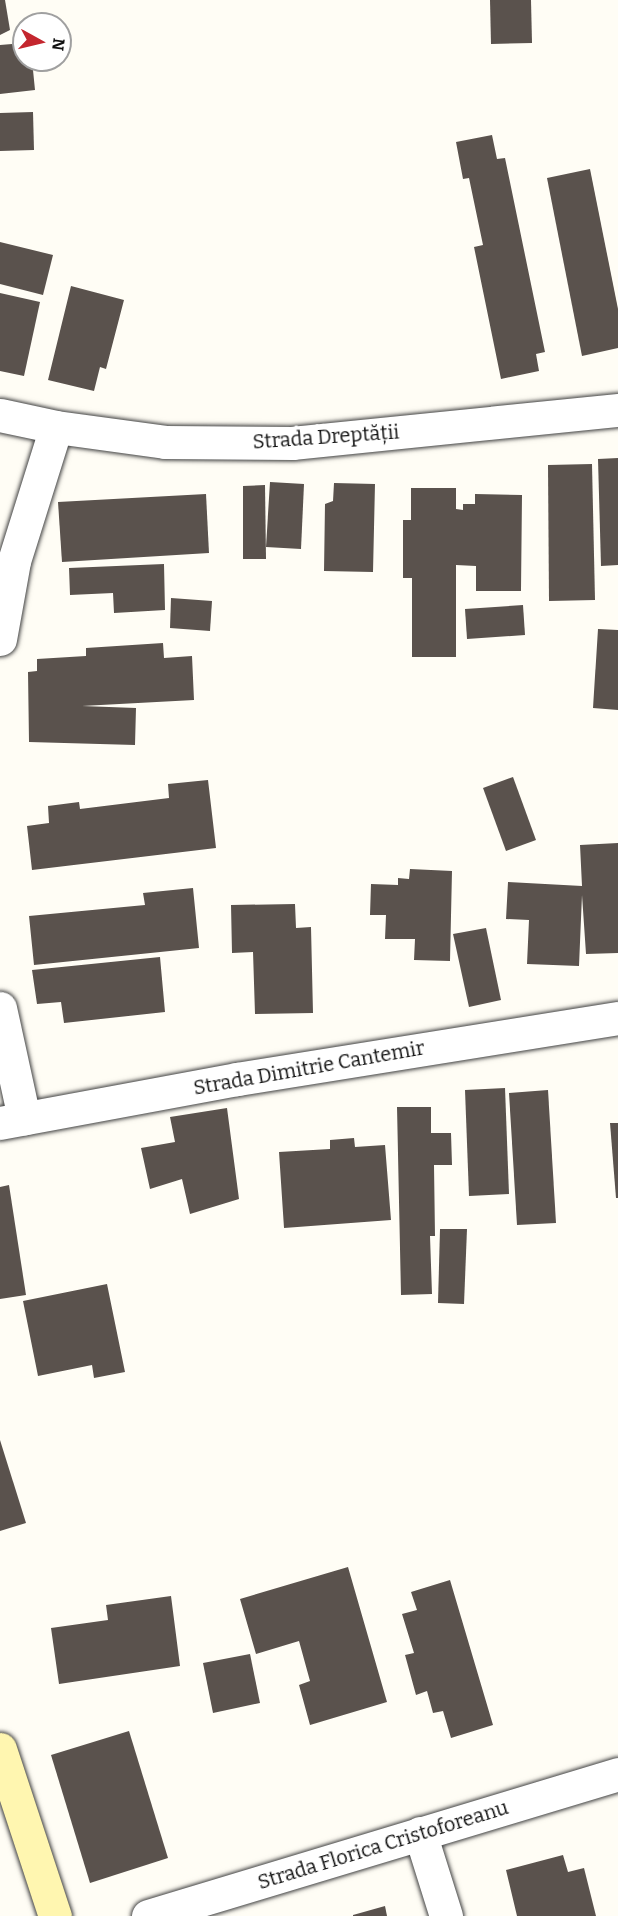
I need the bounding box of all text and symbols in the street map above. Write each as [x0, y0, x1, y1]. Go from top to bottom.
north arrow [12, 12, 72, 72]
text: N [48, 37, 69, 52]
street label: Strada Dreptății [252, 420, 400, 454]
street label: Strada Dimitrie Cantemir [192, 1036, 426, 1100]
street label: Strada Florica Cristoforeanu [255, 1795, 511, 1895]

